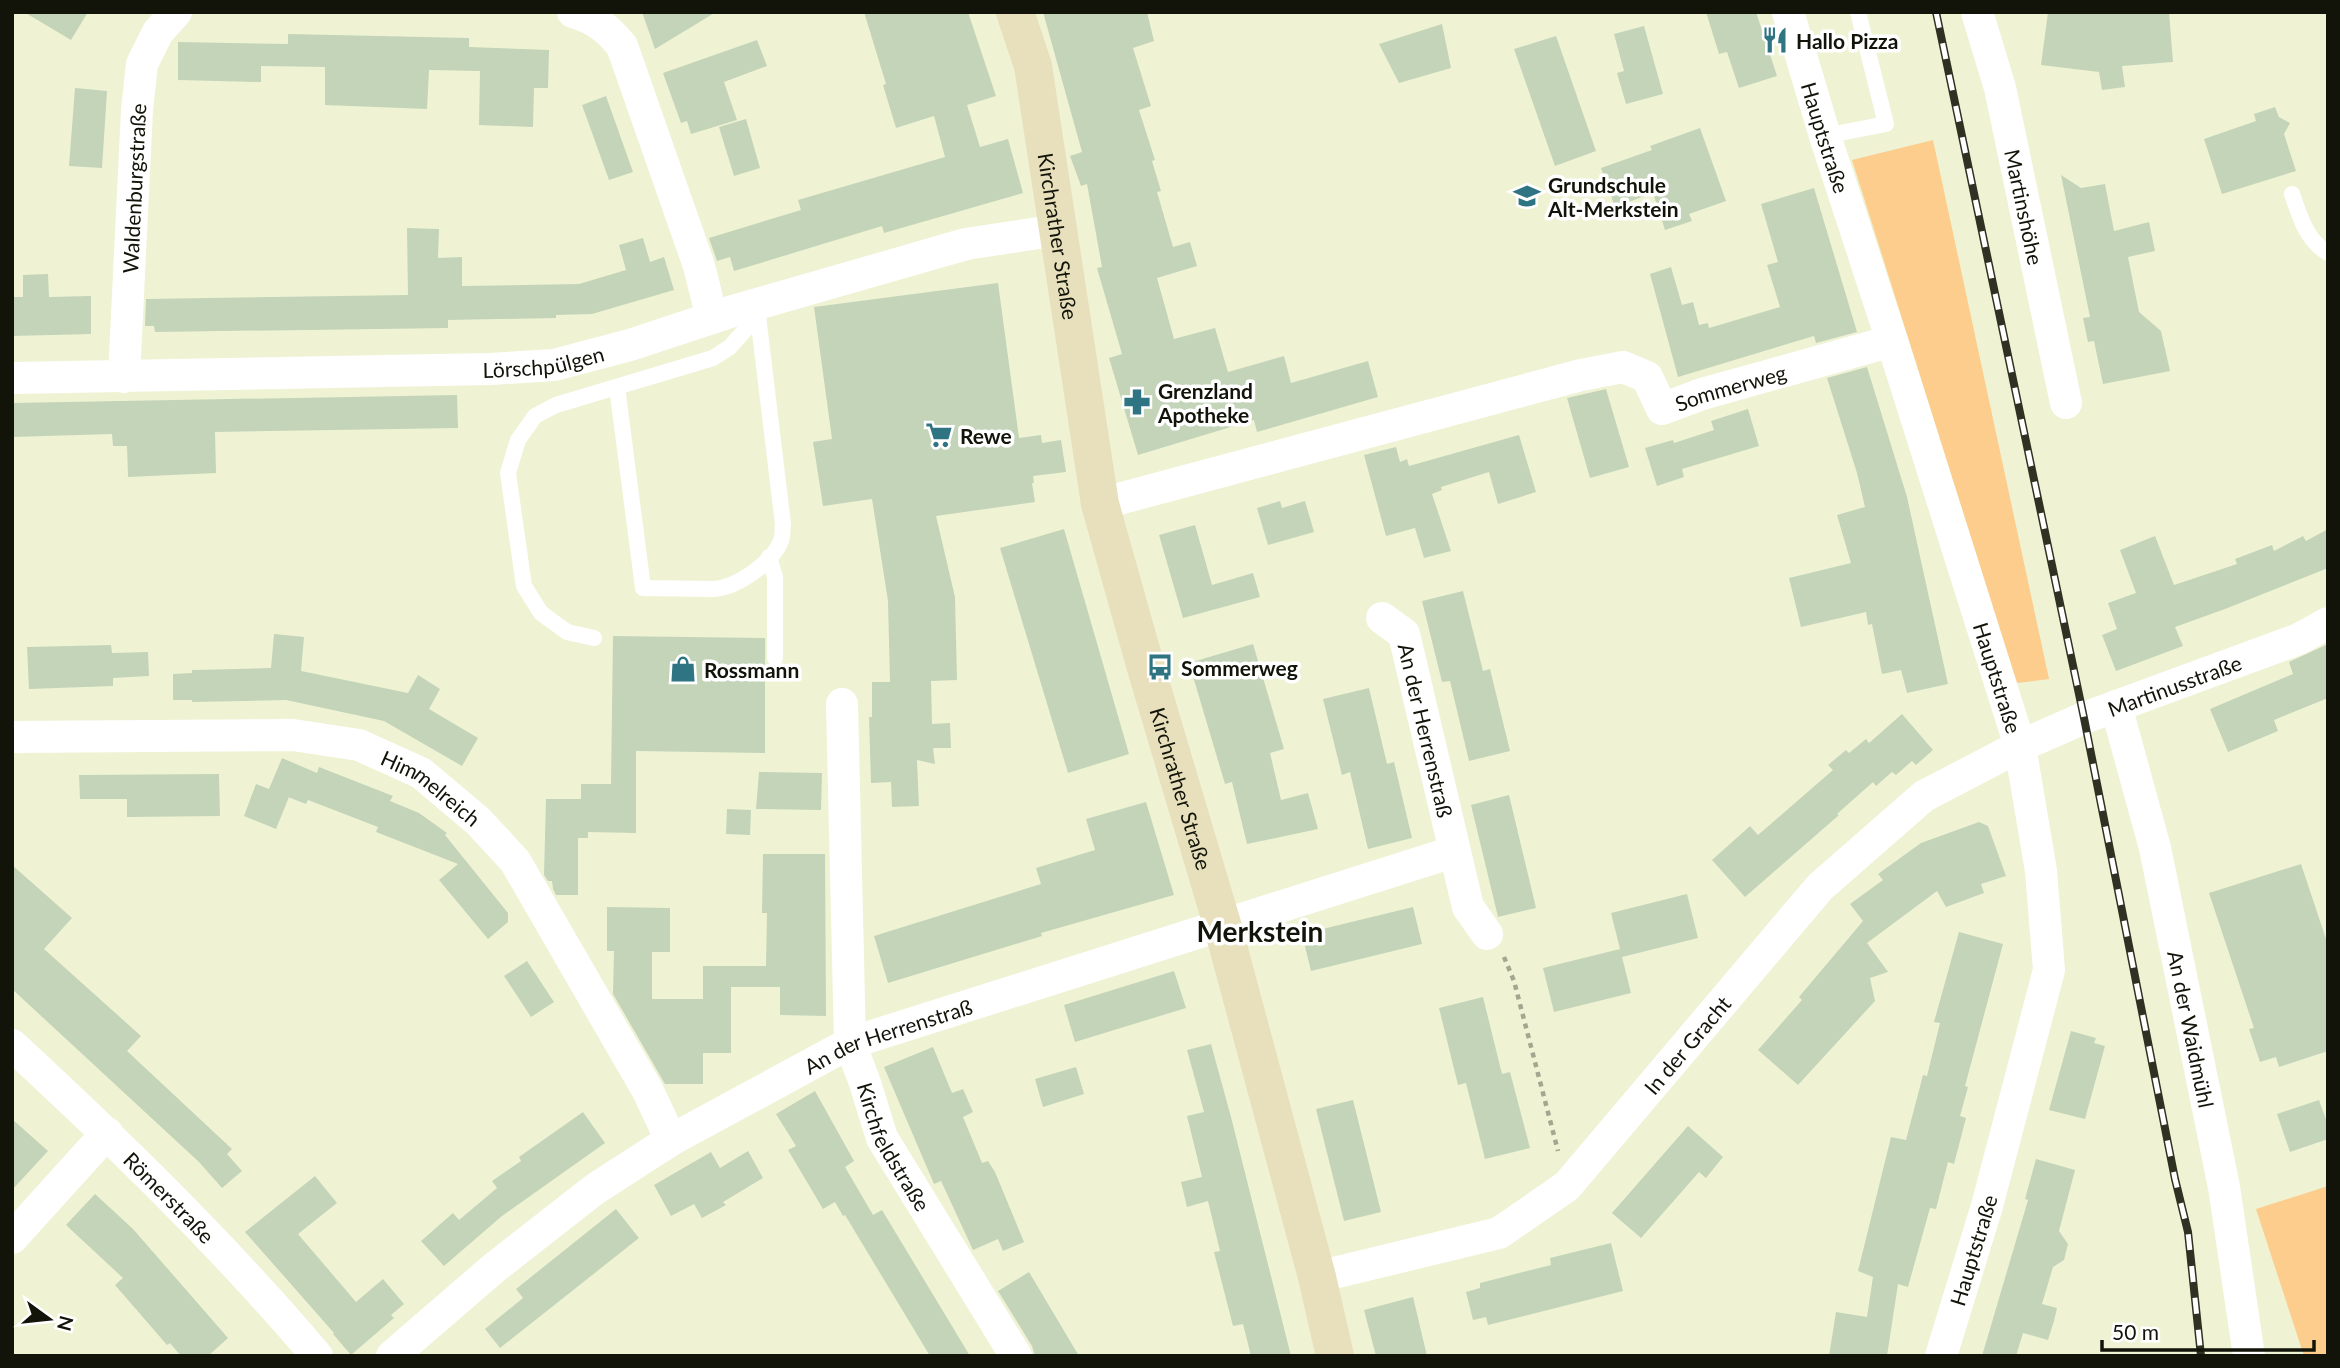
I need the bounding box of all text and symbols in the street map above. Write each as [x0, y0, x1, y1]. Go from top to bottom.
restaurant icon: Hallo Pizza [1760, 25, 1790, 55]
place label: Hallo Pizza [1796, 28, 1898, 53]
street label: Hauptstraße [1797, 79, 1855, 196]
street label: Waldenburgstraße [117, 102, 150, 274]
street label: Martinshöhe [2001, 147, 2049, 267]
street label: Kirchrather Straße [1034, 151, 1084, 321]
place label: Grundschule Alt-Merkstein [1547, 172, 1679, 221]
school or university icon: Grundschule Alt-Merkstein [1512, 181, 1542, 211]
street label: Lörschpülgen [482, 340, 607, 382]
street label: Sommerweg [1671, 359, 1789, 416]
place label: Grenzland Apotheke [1157, 378, 1253, 427]
pharmacy icon: Grenzland Apotheke [1122, 387, 1152, 417]
supermarket icon: Rewe [924, 420, 954, 450]
place label: Rewe [960, 423, 1012, 448]
street label: Hauptstraße [1969, 619, 2028, 736]
street label: An der Herrenstraß [1394, 641, 1459, 820]
street label: Martinusstraße [2104, 649, 2245, 721]
bus stop icon: Sommerweg [1145, 652, 1175, 682]
shop icon: Rossmann [668, 654, 698, 684]
place label: Sommerweg [1181, 655, 1298, 680]
place label: Rossmann [704, 657, 799, 682]
street label: Kirchrather Straße [1146, 704, 1218, 873]
street label: Himmelreich [377, 744, 486, 831]
district label: Merkstein [1197, 914, 1323, 948]
street label: An der Waidmühl [2164, 948, 2220, 1110]
street label: In der Gracht [1638, 990, 1735, 1099]
street label: An der Herrenstraß [799, 993, 975, 1078]
street label: Kirchfeldstraße [853, 1079, 936, 1215]
street label: Römerstraße [119, 1146, 220, 1248]
street label: Hauptstraße [1944, 1191, 2002, 1309]
north arrow [14, 1284, 84, 1354]
scale bar [2102, 1308, 2314, 1352]
text: N [53, 1313, 79, 1334]
text: 50 m [2112, 1319, 2159, 1344]

